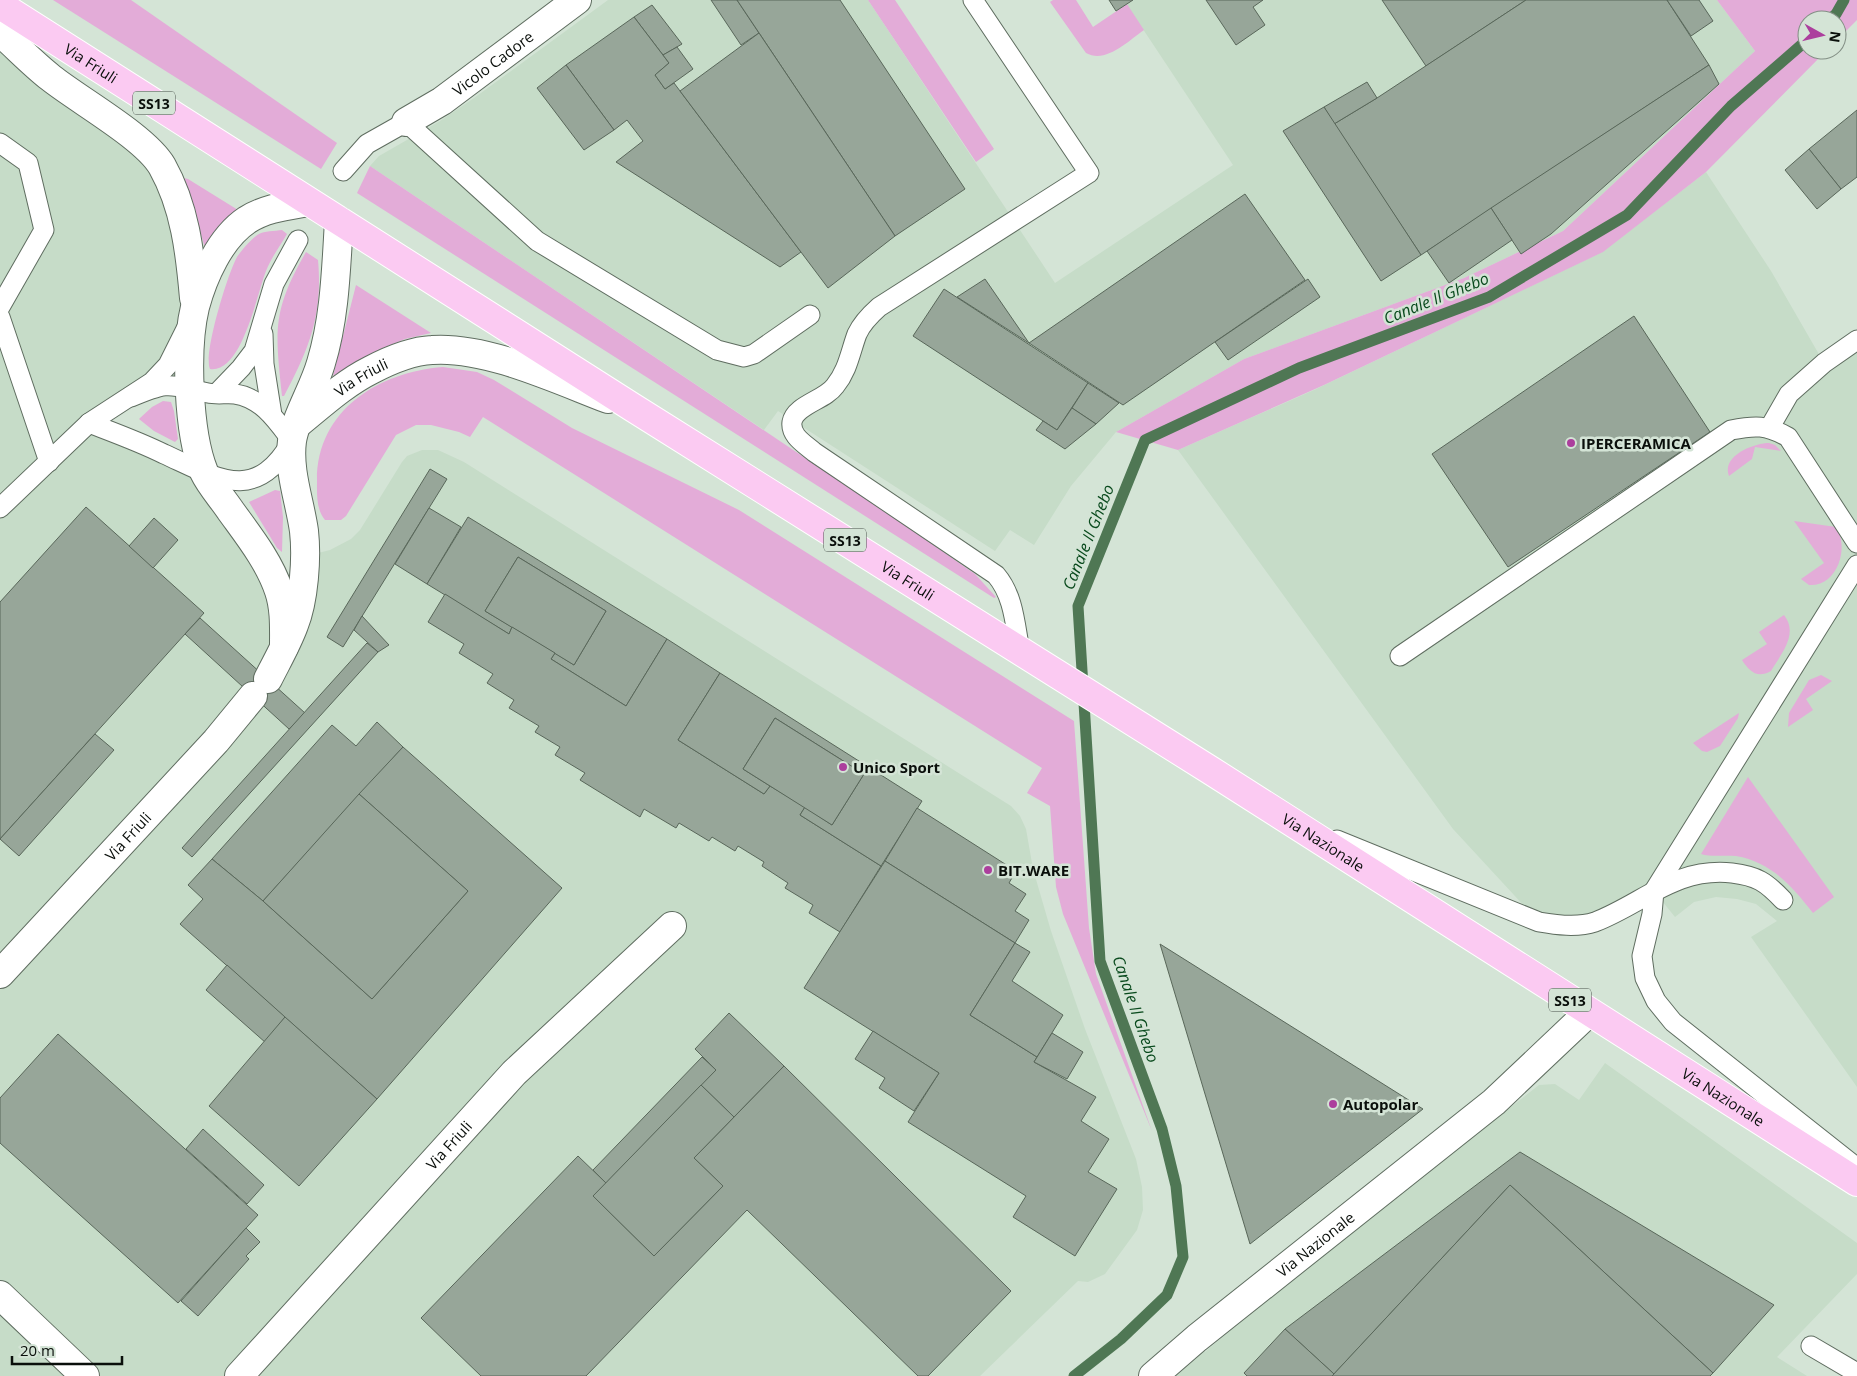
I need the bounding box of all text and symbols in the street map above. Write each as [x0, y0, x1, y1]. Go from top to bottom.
north arrow [1797, 10, 1847, 60]
street label: Vicolo Cadore [448, 26, 537, 100]
text: N [1825, 30, 1846, 44]
street label: Via Friuli [61, 39, 122, 87]
road number: SS13 [133, 92, 175, 115]
water label: Canale Il Ghebo [1380, 267, 1492, 329]
street label: Via Friuli [330, 353, 391, 401]
place label: IPERCERAMICA [1581, 433, 1692, 453]
marker: IPERCERAMICA [1565, 437, 1577, 449]
water label: Canale Il Ghebo [1057, 481, 1119, 593]
road number: SS13 [824, 528, 866, 552]
street label: Via Friuli [878, 556, 939, 605]
place label: Unico Sport [853, 757, 941, 777]
marker: Unico Sport [837, 761, 849, 773]
street label: Via Friuli [100, 808, 155, 865]
street label: Via Nazionale [1278, 808, 1369, 876]
place label: BIT.WARE [998, 860, 1069, 880]
marker: BIT.WARE [982, 864, 994, 876]
water label: Canale Il Ghebo [1107, 953, 1165, 1065]
road number: SS13 [1549, 988, 1591, 1012]
street label: Via Nazionale [1678, 1063, 1768, 1131]
place label: Autopolar [1343, 1094, 1418, 1114]
marker: Autopolar [1327, 1098, 1339, 1110]
street label: Via Friuli [421, 1116, 476, 1174]
street label: Via Nazionale [1272, 1207, 1358, 1281]
scale bar [12, 1334, 122, 1366]
text: 20 m [20, 1340, 55, 1360]

